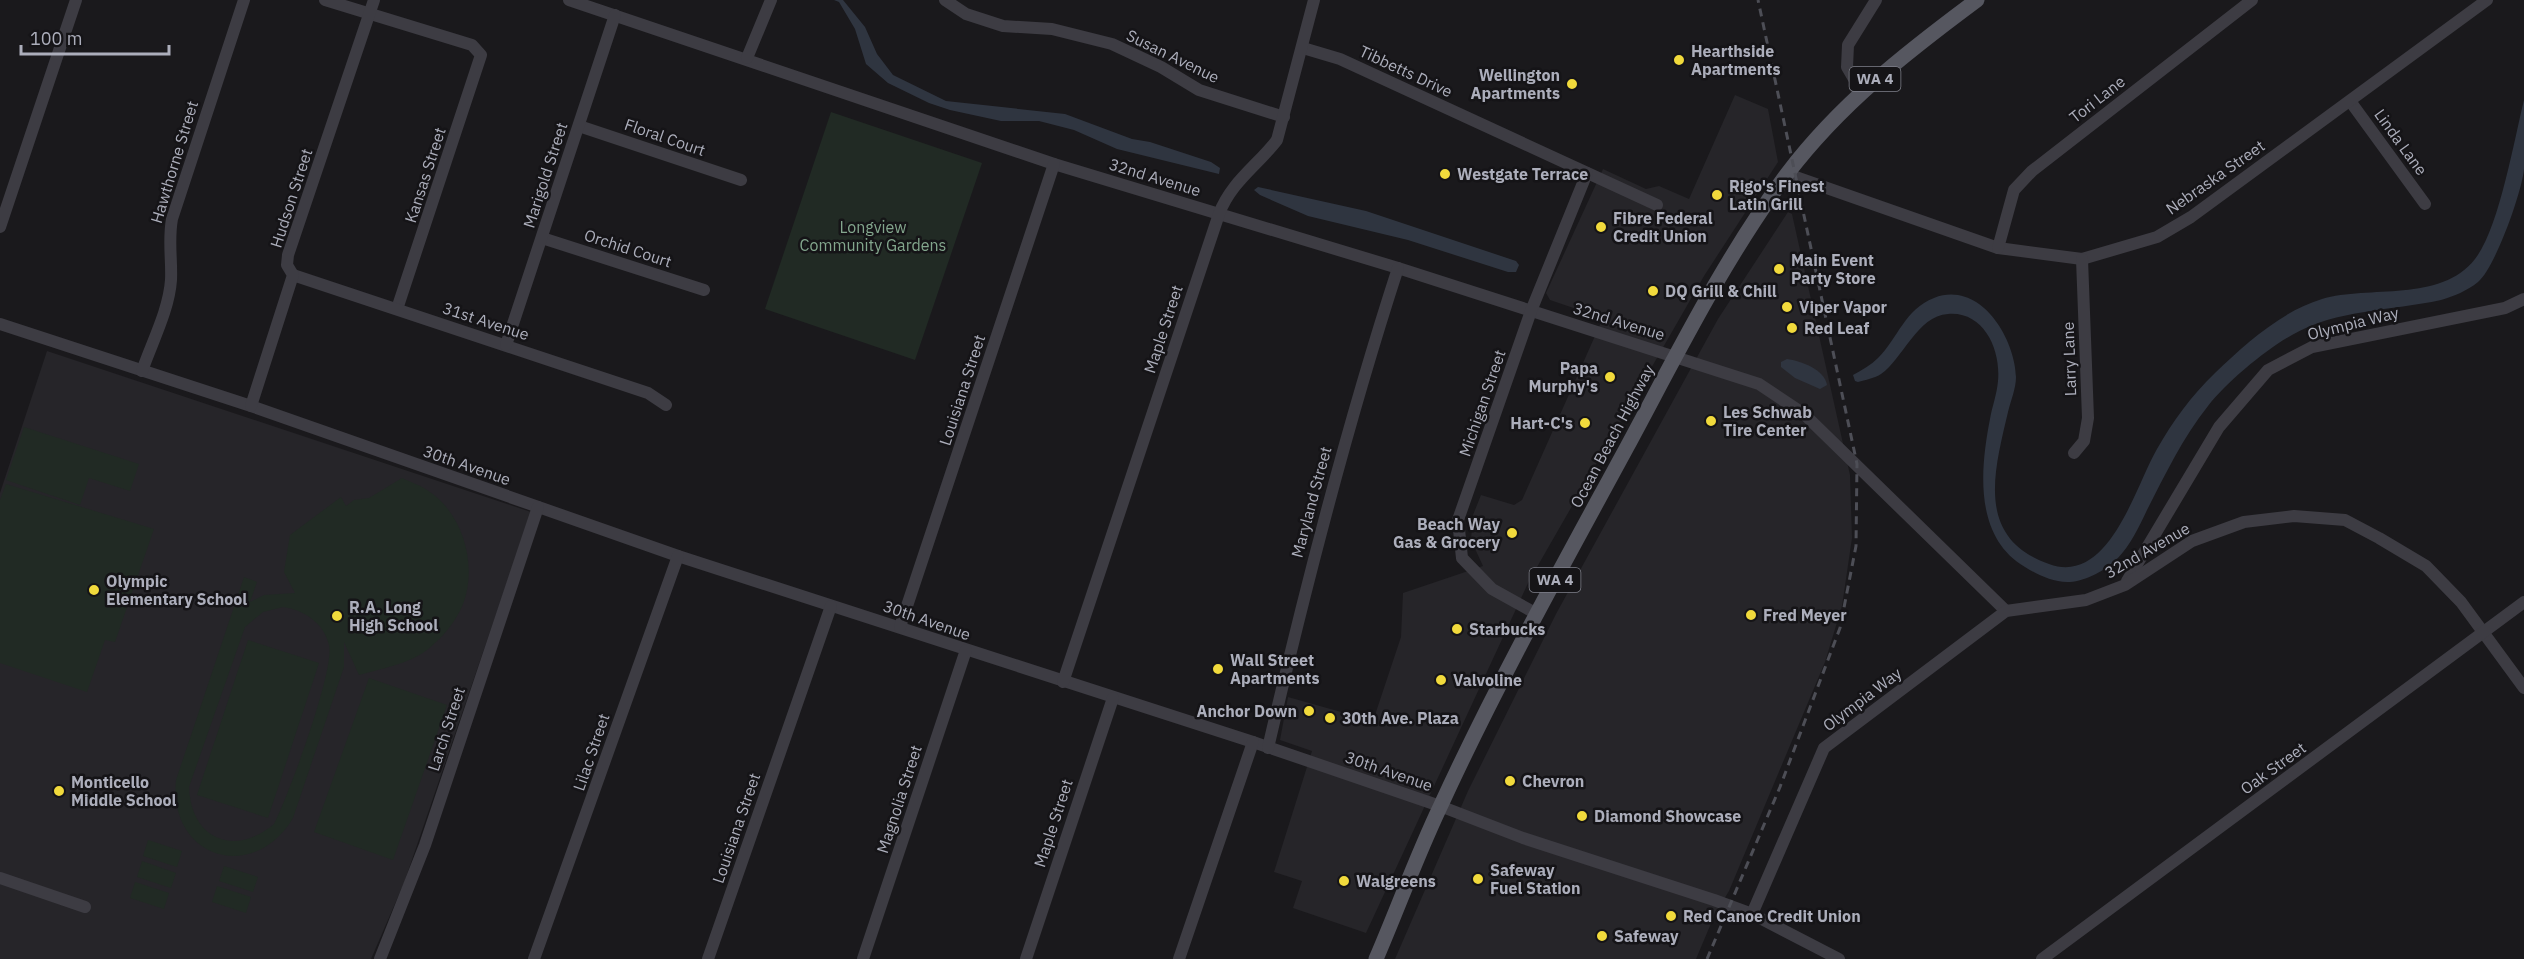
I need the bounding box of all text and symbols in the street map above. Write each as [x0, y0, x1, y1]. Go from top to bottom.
scale bar [21, 18, 170, 56]
street label: Susan Avenue [1123, 25, 1223, 87]
text: 100 m [30, 27, 82, 50]
street label: Tibbetts Drive [1356, 41, 1456, 101]
place label: Hearthside Apartments [1691, 41, 1780, 79]
marker: Hearthside Apartments [1672, 53, 1686, 67]
place label: Wellington Apartments [1471, 65, 1560, 103]
road number: WA 4 [1850, 67, 1900, 91]
street label: Tori Lane [2065, 71, 2129, 127]
marker: Wellington Apartments [1565, 77, 1579, 91]
street label: Hawthorne Street [146, 98, 202, 226]
street label: Linda Lane [2370, 105, 2432, 179]
street label: Floral Court [622, 114, 708, 160]
street label: Marigold Street [518, 120, 572, 230]
street label: Kansas Street [400, 125, 450, 225]
street label: Nebraska Street [2162, 136, 2268, 218]
street label: Hudson Street [266, 146, 316, 250]
street label: 32nd Avenue [1107, 154, 1203, 200]
place label: Westgate Terrace [1457, 164, 1588, 184]
marker: Westgate Terrace [1438, 167, 1452, 181]
place label: Rigo's Finest Latin Grill [1729, 176, 1824, 214]
marker: Rigo's Finest Latin Grill [1710, 188, 1724, 202]
place label: Fibre Federal Credit Union [1613, 208, 1713, 246]
park label: Longview Community Gardens [800, 217, 946, 255]
marker: Fibre Federal Credit Union [1594, 220, 1608, 234]
street label: Orchid Court [582, 224, 674, 272]
place label: Main Event Party Store [1791, 250, 1876, 288]
marker: Main Event Party Store [1772, 262, 1786, 276]
place label: DQ Grill & Chill [1665, 281, 1777, 301]
street label: Maple Street [1139, 282, 1187, 376]
marker: DQ Grill & Chill [1646, 284, 1660, 298]
place label: Viper Vapor [1799, 297, 1888, 317]
street label: 31st Avenue [440, 298, 532, 344]
street label: 32nd Avenue [1571, 298, 1667, 344]
marker: Viper Vapor [1780, 300, 1794, 314]
street label: Olympia Way [2305, 302, 2401, 344]
place label: Red Leaf [1804, 318, 1869, 338]
marker: Red Leaf [1785, 321, 1799, 335]
street label: Larry Lane [2058, 321, 2080, 397]
street label: Louisiana Street [935, 332, 989, 448]
street label: Michigan Street [1454, 347, 1510, 459]
place label: Papa Murphy's [1529, 358, 1598, 396]
street label: Ocean Beach Highway [1566, 361, 1658, 511]
marker: Papa Murphy's [1603, 370, 1617, 384]
place label: Les Schwab Tire Center [1723, 402, 1812, 440]
place label: Hart-C's [1510, 413, 1573, 433]
marker: Les Schwab Tire Center [1704, 414, 1718, 428]
marker: Hart-C's [1578, 416, 1592, 430]
street label: 30th Avenue [421, 441, 514, 489]
street label: Maryland Street [1287, 444, 1335, 560]
place label: Beach Way Gas & Grocery [1393, 514, 1500, 552]
street label: 32nd Avenue [2101, 518, 2193, 582]
marker: Beach Way Gas & Grocery [1505, 526, 1519, 540]
road number: WA 4 [1530, 568, 1580, 592]
place label: Olympic Elementary School [106, 571, 247, 609]
marker: Olympic Elementary School [87, 583, 101, 597]
street label: 30th Avenue [881, 596, 974, 644]
place label: R.A. Long High School [349, 597, 438, 635]
place label: Fred Meyer [1763, 605, 1847, 625]
marker: Fred Meyer [1744, 608, 1758, 622]
marker: R.A. Long High School [330, 609, 344, 623]
place label: Starbucks [1469, 619, 1545, 639]
marker: Starbucks [1450, 622, 1464, 636]
place label: Wall Street Apartments [1230, 650, 1319, 688]
marker: Wall Street Apartments [1211, 662, 1225, 676]
street label: Olympia Way [1819, 663, 1905, 735]
place label: Valvoline [1453, 670, 1522, 690]
marker: Valvoline [1434, 673, 1448, 687]
street label: Larch Street [423, 684, 469, 774]
place label: Anchor Down [1196, 701, 1297, 721]
marker: Anchor Down [1302, 704, 1316, 718]
place label: 30th Ave. Plaza [1342, 708, 1459, 728]
street label: Lilac Street [568, 711, 614, 793]
marker: 30th Ave. Plaza [1323, 711, 1337, 725]
street label: Oak Street [2236, 738, 2310, 798]
street label: Magnolia Street [872, 742, 926, 856]
street label: 30th Avenue [1343, 747, 1436, 795]
street label: Louisiana Street [708, 770, 764, 886]
place label: Chevron [1522, 771, 1584, 791]
place label: Monticello Middle School [71, 772, 177, 810]
marker: Chevron [1503, 774, 1517, 788]
street label: Maple Street [1029, 776, 1077, 870]
marker: Monticello Middle School [52, 784, 66, 798]
place label: Diamond Showcase [1594, 806, 1741, 826]
marker: Diamond Showcase [1575, 809, 1589, 823]
place label: Safeway Fuel Station [1490, 860, 1580, 898]
place label: Walgreens [1356, 871, 1436, 891]
marker: Safeway Fuel Station [1471, 872, 1485, 886]
marker: Walgreens [1337, 874, 1351, 888]
place label: Red Canoe Credit Union [1683, 906, 1861, 926]
marker: Red Canoe Credit Union [1664, 909, 1678, 923]
place label: Safeway [1614, 926, 1679, 946]
marker: Safeway [1595, 929, 1609, 943]

